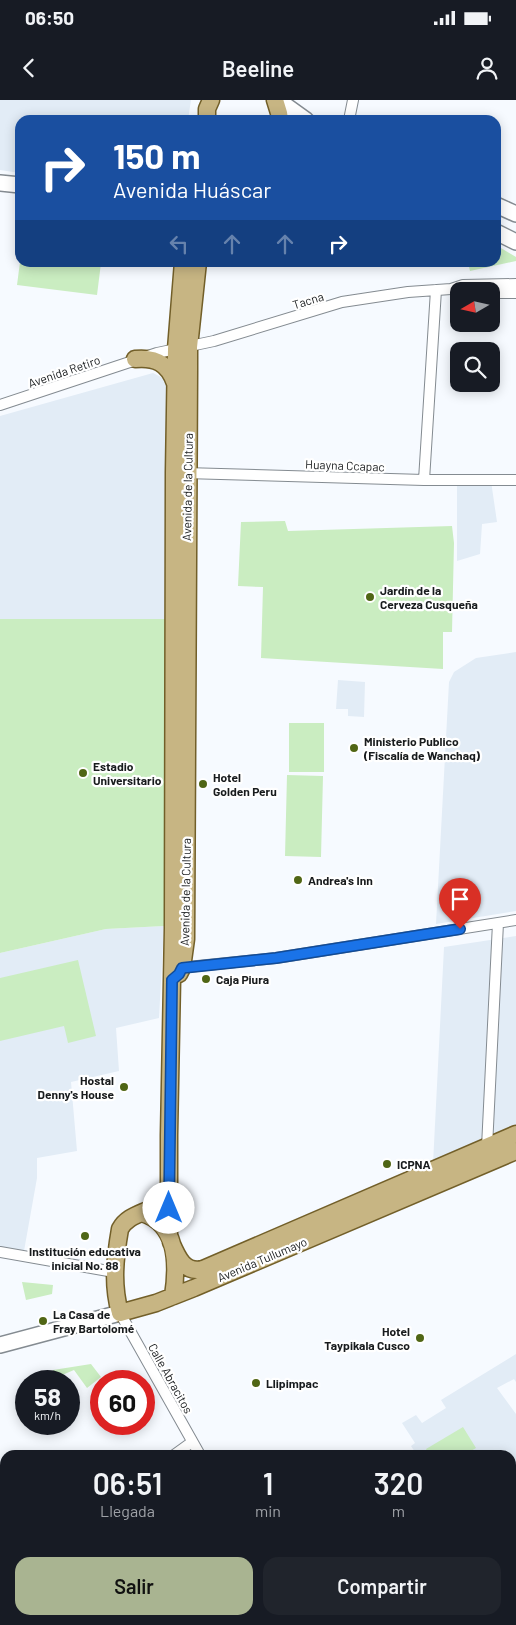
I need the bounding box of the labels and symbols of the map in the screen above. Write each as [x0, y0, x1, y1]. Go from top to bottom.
north arrow [450, 282, 500, 332]
street label: Tacna [291, 289, 325, 311]
street label: Avenida Retiro [26, 352, 102, 390]
street label: Avenida de la Cultura [179, 433, 195, 541]
street label: Huayna Ccapac [305, 457, 385, 473]
place label: Jardín de la Cerveza Cusqueña [380, 583, 478, 611]
marker: Jardín de la Cerveza Cusqueña [364, 591, 376, 603]
place label: Ministerio Publico (Fiscalía de Wanchaq) [363, 734, 481, 762]
marker: Ministerio Publico (Fiscalía de Wanchaq) [348, 742, 360, 754]
place label: Estadio Universitario [93, 759, 162, 787]
marker: Estadio Universitario [77, 767, 89, 779]
place label: Hotel Golden Peru [213, 770, 277, 798]
marker: Hotel Golden Peru [197, 778, 209, 790]
street label: Avenida de la Cultura [177, 838, 193, 946]
place label: Andrea's Inn [308, 873, 373, 887]
marker: Andrea's Inn [292, 874, 304, 886]
pin [439, 878, 481, 929]
place label: Caja Piura [216, 972, 269, 986]
marker: Caja Piura [200, 973, 212, 985]
place label: Hostal Denny's House [38, 1073, 114, 1101]
marker: Hostal Denny's House [118, 1081, 130, 1093]
place label: ICPNA [397, 1157, 431, 1171]
marker: ICPNA [381, 1158, 393, 1170]
position arrow [142, 1181, 194, 1233]
marker: Institución educativa inicial No. 88 [79, 1230, 91, 1242]
street label: Avenida Tullumayo [215, 1234, 309, 1284]
place label: Institución educativa inicial No. 88 [29, 1244, 141, 1272]
place label: La Casa de Fray Bartolomé [53, 1307, 135, 1335]
marker: La Casa de Fray Bartolomé [37, 1315, 49, 1327]
place label: Hotel Taypikala Cusco [324, 1324, 410, 1352]
marker: Hotel Taypikala Cusco [414, 1332, 426, 1344]
street label: Calle Abracitos [146, 1341, 196, 1416]
speed limit sign: 60 [90, 1370, 155, 1435]
place label: Llipimpac [266, 1376, 319, 1390]
marker: Llipimpac [250, 1377, 262, 1389]

